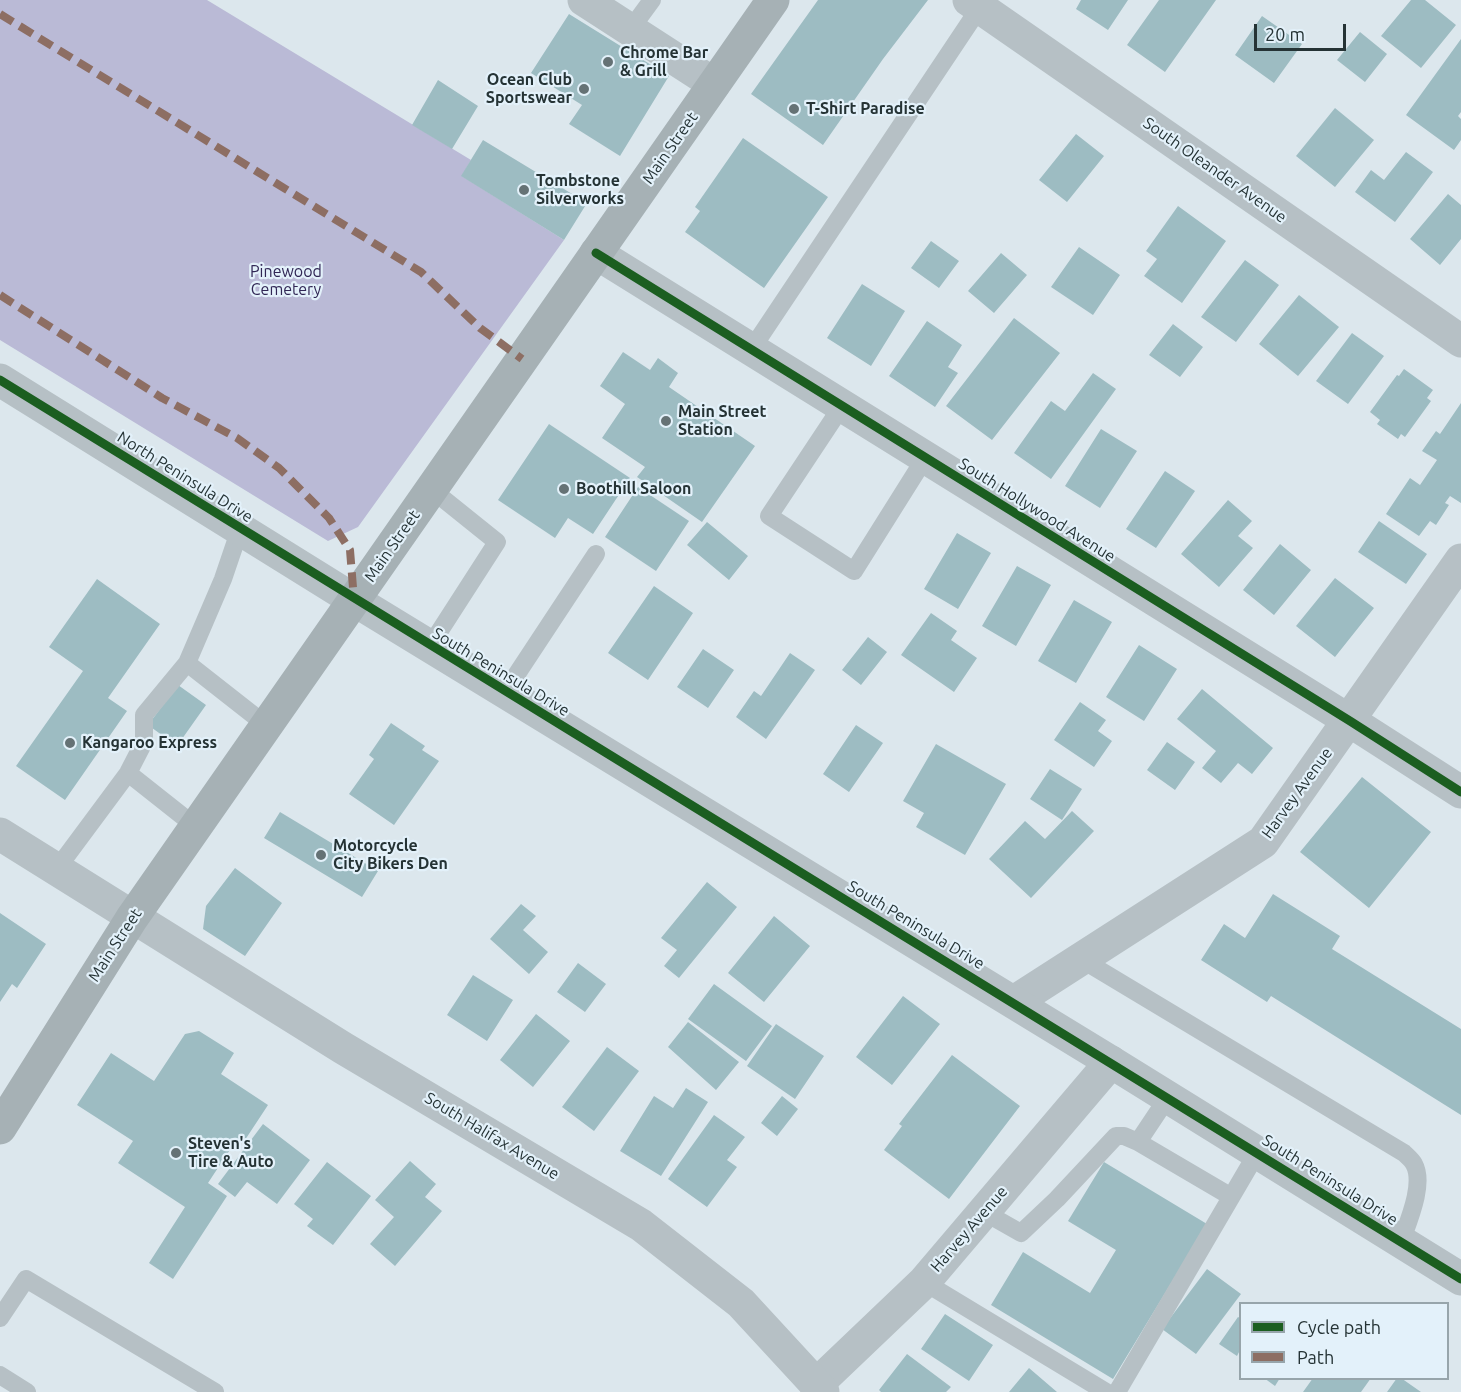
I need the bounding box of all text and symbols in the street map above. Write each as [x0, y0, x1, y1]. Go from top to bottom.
scale bar [1257, 12, 1348, 50]
text: 20 m [1265, 24, 1305, 44]
place label: Chrome Bar & Grill [620, 43, 708, 81]
marker: Chrome Bar & Grill [601, 55, 615, 69]
place label: Ocean Club Sportswear [486, 70, 572, 108]
marker: Ocean Club Sportswear [577, 82, 591, 96]
place label: T-Shirt Paradise [806, 99, 925, 119]
marker: T-Shirt Paradise [787, 102, 801, 116]
street label: Main Street [638, 108, 702, 188]
street label: South Oleander Avenue [1140, 113, 1290, 227]
place label: Tombstone Silverworks [536, 171, 624, 209]
marker: Tombstone Silverworks [517, 183, 531, 197]
park label: Pinewood Cemetery [250, 262, 322, 300]
place label: Main Street Station [678, 402, 766, 440]
marker: Main Street Station [659, 414, 673, 428]
street label: North Peninsula Drive [114, 427, 256, 527]
street label: South Hollywood Avenue [955, 454, 1119, 566]
place label: Boothill Saloon [576, 479, 691, 499]
marker: Boothill Saloon [557, 482, 571, 496]
street label: Main Street [360, 506, 424, 586]
street label: South Peninsula Drive [429, 624, 573, 720]
place label: Kangaroo Express [82, 733, 217, 753]
marker: Kangaroo Express [63, 736, 77, 750]
street label: Harvey Avenue [1258, 744, 1336, 842]
place label: Motorcycle City Bikers Den [333, 836, 448, 874]
marker: Motorcycle City Bikers Den [314, 848, 328, 862]
street label: South Peninsula Drive [844, 877, 988, 973]
street label: Main Street [84, 905, 146, 985]
street label: South Halifax Avenue [421, 1088, 563, 1184]
street label: South Peninsula Drive [1259, 1130, 1401, 1230]
place label: Steven's Tire & Auto [188, 1134, 274, 1172]
marker: Steven's Tire & Auto [169, 1146, 183, 1160]
street label: Harvey Avenue [926, 1182, 1012, 1276]
legend [1239, 1302, 1449, 1380]
text: Cycle path [1297, 1317, 1381, 1337]
text: Path [1297, 1347, 1334, 1367]

